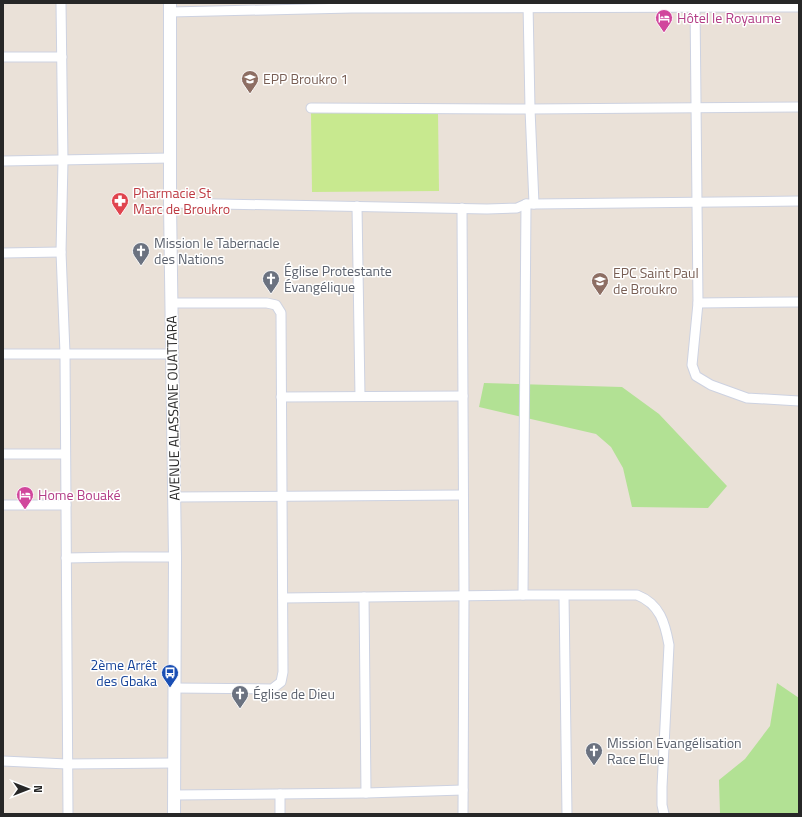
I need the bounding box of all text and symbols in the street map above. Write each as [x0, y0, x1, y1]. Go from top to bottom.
place label: Hôtel le Royaume [677, 7, 781, 28]
hotel icon: Hôtel le Royaume [654, 8, 674, 33]
place label: EPP Broukro 1 [263, 68, 348, 89]
school or university icon: EPP Broukro 1 [240, 69, 260, 94]
place label: Pharmacie St Marc de Broukro [133, 182, 230, 219]
pharmacy icon: Pharmacie St Marc de Broukro [110, 191, 130, 216]
place label: Mission le Tabernacle des Nations [154, 232, 280, 269]
church icon: Mission le Tabernacle des Nations [131, 241, 151, 266]
place label: Église Protestante Évangélique [284, 260, 392, 297]
place label: EPC Saint Paul de Broukro [613, 262, 699, 299]
church icon: Église Protestante Évangélique [261, 269, 281, 294]
school or university icon: EPC Saint Paul de Broukro [590, 271, 610, 296]
street label: AVENUE ALASSANE OUATTARA [160, 315, 185, 501]
place label: Home Bouaké [38, 484, 121, 505]
hotel icon: Home Bouaké [15, 485, 35, 510]
place label: 2ème Arrêt des Gbaka [90, 654, 157, 691]
bus stop icon: 2ème Arrêt des Gbaka [160, 663, 180, 688]
place label: Église de Dieu [253, 683, 335, 704]
church icon: Église de Dieu [230, 684, 250, 709]
place label: Mission Evangélisation Race Elue [607, 732, 742, 769]
church icon: Mission Evangélisation Race Elue [584, 741, 604, 766]
north arrow [8, 769, 48, 809]
text: N [30, 785, 46, 793]

